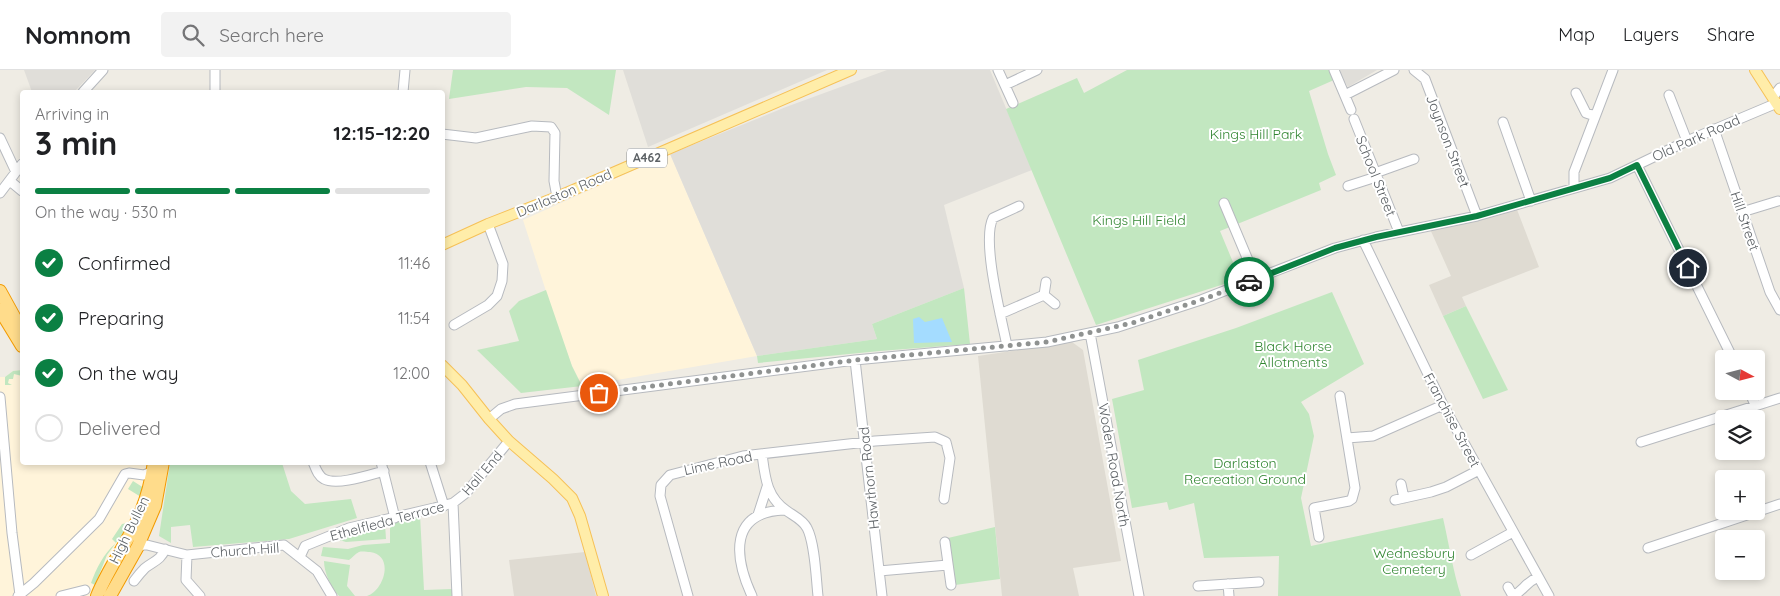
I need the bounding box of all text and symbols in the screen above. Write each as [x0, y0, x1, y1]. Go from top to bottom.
search box [161, 12, 511, 57]
text: Nomnom [25, 20, 131, 50]
icon: search [179, 21, 207, 49]
text: Search here [219, 23, 324, 47]
text: Map [1558, 23, 1595, 46]
text: Layers [1623, 23, 1679, 46]
text: Share [1707, 23, 1755, 46]
street label: Joynson Street [1422, 92, 1474, 190]
text: Arriving in [35, 104, 109, 124]
street label: Old Park Road [1649, 111, 1743, 165]
text: 12:15–12:20 [333, 121, 430, 145]
text: 3 min [35, 123, 117, 163]
park label: Kings Hill Park [1210, 125, 1302, 143]
street label: School Street [1352, 133, 1400, 219]
road number: A462 [627, 148, 667, 168]
street label: Darlaston Road [514, 165, 614, 221]
street label: Hill Street [1726, 189, 1764, 253]
text: On the way · 530 m [35, 202, 177, 222]
park label: Kings Hill Field [1092, 211, 1186, 229]
pin [1667, 247, 1709, 289]
icon: check [35, 249, 63, 277]
text: Confirmed [78, 251, 171, 275]
text: 11:46 [398, 253, 430, 273]
icon: home [1674, 254, 1702, 282]
courier [1224, 257, 1274, 307]
icon: car [1235, 268, 1263, 296]
icon: check [35, 304, 63, 332]
text: Preparing [78, 306, 164, 330]
text: 11:54 [398, 308, 430, 328]
park label: Black Horse Allotments [1254, 337, 1332, 371]
north arrow [1715, 350, 1765, 400]
map controls [1715, 350, 1765, 580]
icon: check [35, 359, 63, 387]
text: On the way [78, 361, 179, 385]
text: 12:00 [393, 363, 430, 383]
street label: Franchise Street [1420, 370, 1485, 471]
pin [578, 372, 620, 414]
icon: bag [585, 379, 613, 407]
street label: Woden Road North [1094, 402, 1134, 528]
button: layers [1715, 410, 1765, 460]
text: Delivered [78, 416, 161, 440]
street label: Hawthorn Road [855, 426, 883, 530]
street label: Hall End [458, 447, 506, 499]
street label: Lime Road [682, 447, 754, 479]
park label: Darlaston Recreation Ground [1184, 454, 1306, 488]
button: + [1715, 470, 1765, 520]
street label: High Bullen [105, 493, 153, 567]
street label: Ethelfleda Terrace [328, 497, 446, 545]
button: − [1715, 530, 1765, 580]
street label: Church Hill [210, 539, 280, 561]
park label: Wednesbury Cemetery [1373, 544, 1455, 578]

